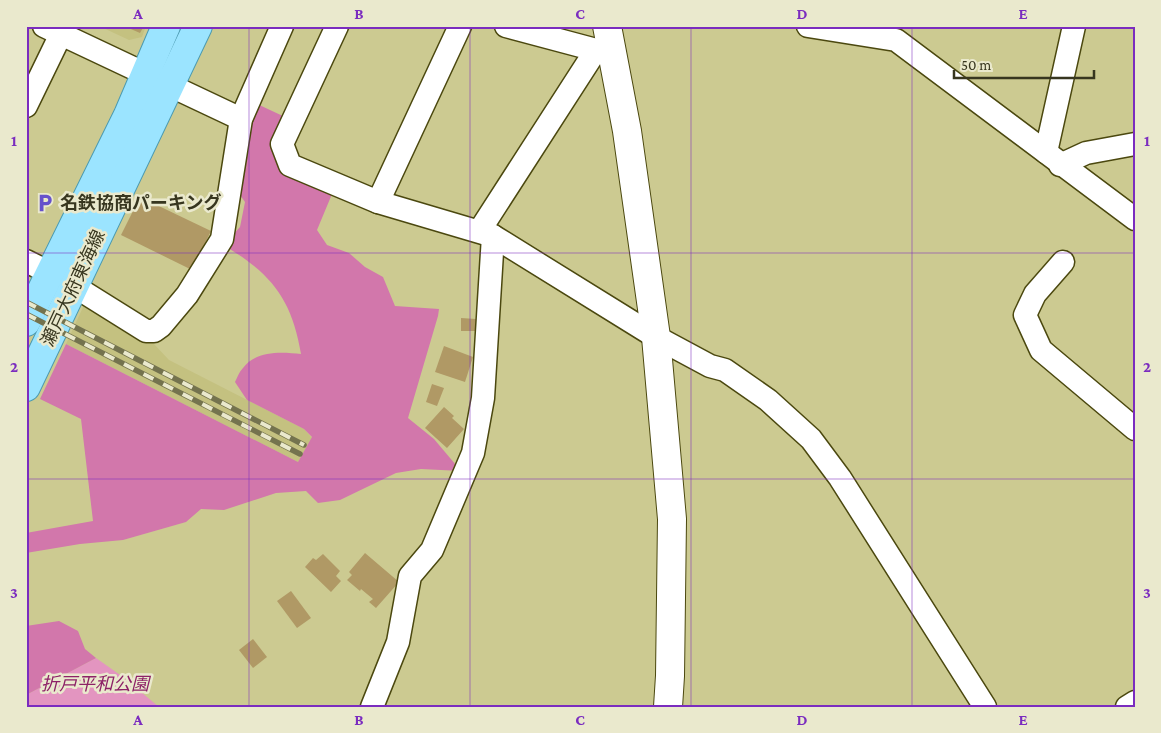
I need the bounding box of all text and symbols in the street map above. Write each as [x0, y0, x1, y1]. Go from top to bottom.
text: A [132, 5, 143, 22]
text: B [354, 5, 364, 22]
text: C [575, 5, 585, 22]
text: D [796, 5, 808, 22]
text: E [1018, 5, 1028, 22]
scale bar [954, 48, 1094, 80]
text: 50 m [961, 57, 991, 73]
text: 1 [11, 132, 17, 149]
text: 1 [1144, 132, 1150, 149]
parking icon: 名鉄協商パーキング [34, 192, 56, 214]
place label: 名鉄協商パーキング [60, 193, 221, 213]
street label: 瀬戸大府東海線 [37, 227, 109, 349]
text: 2 [10, 358, 18, 375]
text: 2 [1143, 358, 1151, 375]
text: 3 [10, 584, 18, 601]
text: 3 [1143, 584, 1151, 601]
park label: 折戸平和公園 [41, 674, 152, 694]
text: A [132, 711, 143, 728]
text: B [354, 711, 364, 728]
text: C [575, 711, 585, 728]
text: D [796, 711, 808, 728]
text: E [1018, 711, 1028, 728]

